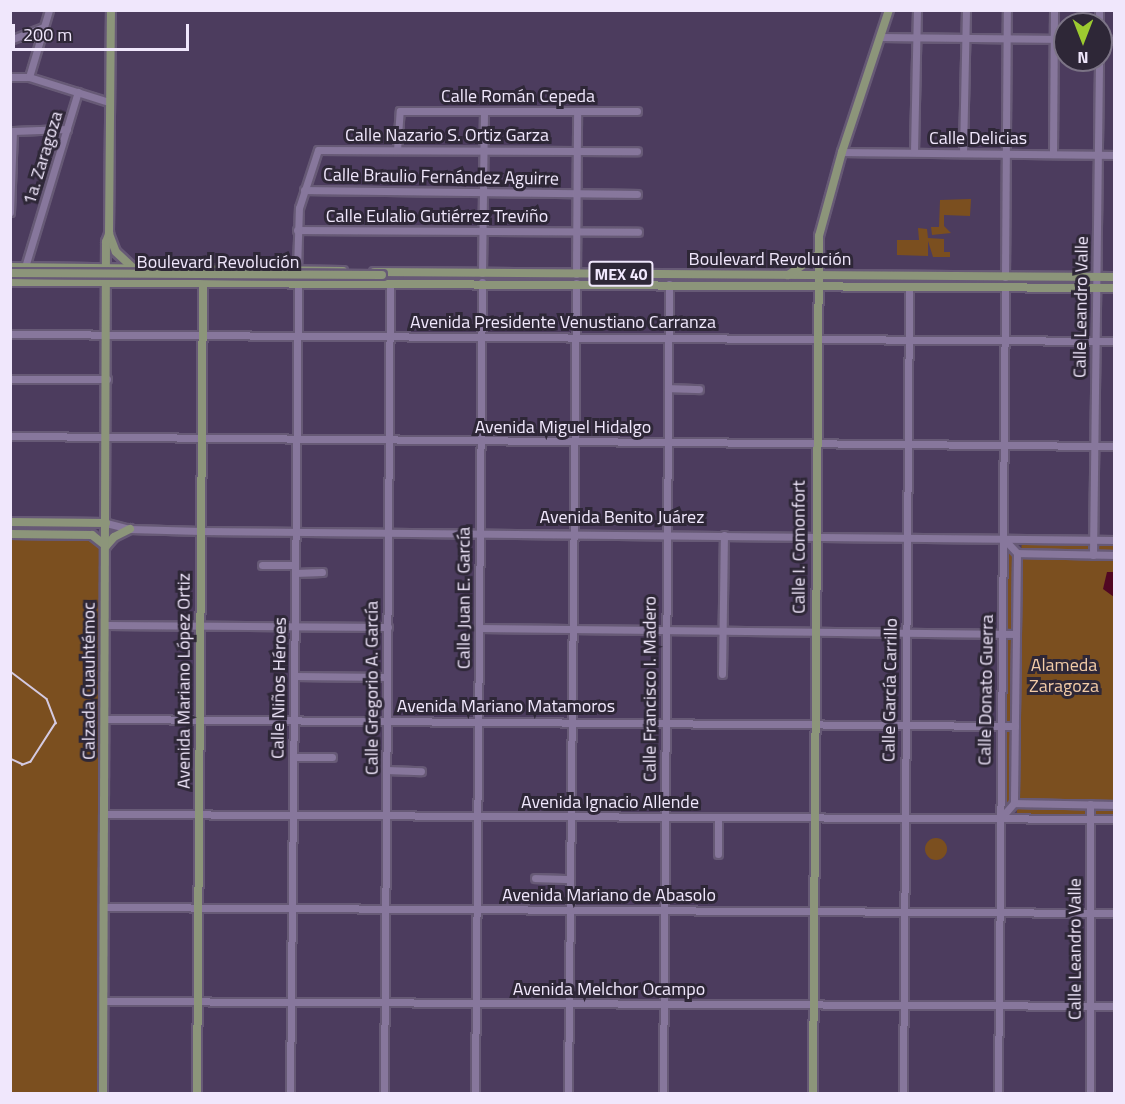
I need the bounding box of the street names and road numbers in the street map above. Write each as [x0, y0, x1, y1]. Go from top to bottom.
street label: Calle Román Cepeda [441, 85, 595, 107]
street label: 1a. Zaragoza [19, 109, 67, 207]
street label: Calle Nazario S. Ortiz Garza [345, 124, 549, 146]
street label: Calle Delicias [929, 127, 1027, 149]
street label: Calle Braulio Fernández Aguirre [323, 164, 559, 190]
street label: Calle Eulalio Gutiérrez Treviño [326, 205, 548, 227]
street label: Calle Leandro Valle [1069, 236, 1093, 378]
street label: Boulevard Revolución [689, 248, 851, 270]
street label: Boulevard Revolución [137, 251, 299, 273]
road number: MEX 40 [588, 261, 654, 287]
street label: Avenida Presidente Venustiano Carranza [410, 311, 716, 333]
street label: Avenida Miguel Hidalgo [475, 416, 651, 438]
street label: Calle I. Comonfort [788, 480, 810, 614]
street label: Avenida Benito Juárez [540, 506, 704, 528]
street label: Calle Juan E. García [453, 527, 475, 669]
street label: Avenida Mariano López Ortiz [173, 573, 195, 789]
street label: Calle Francisco I. Madero [639, 596, 661, 782]
street label: Calle Gregorio A. García [361, 601, 383, 775]
street label: Calzada Cuauhtémoc [78, 602, 100, 760]
street label: Calle Donato Guerra [974, 614, 998, 766]
street label: Calle Niños Héroes [267, 617, 291, 759]
street label: Calle García Carrillo [878, 618, 902, 762]
street label: Avenida Mariano Matamoros [397, 695, 615, 717]
street label: Avenida Ignacio Allende [521, 791, 699, 813]
street label: Calle Leandro Valle [1064, 878, 1086, 1020]
street label: Avenida Mariano de Abasolo [502, 884, 716, 906]
street label: Avenida Melchor Ocampo [513, 978, 705, 1000]

